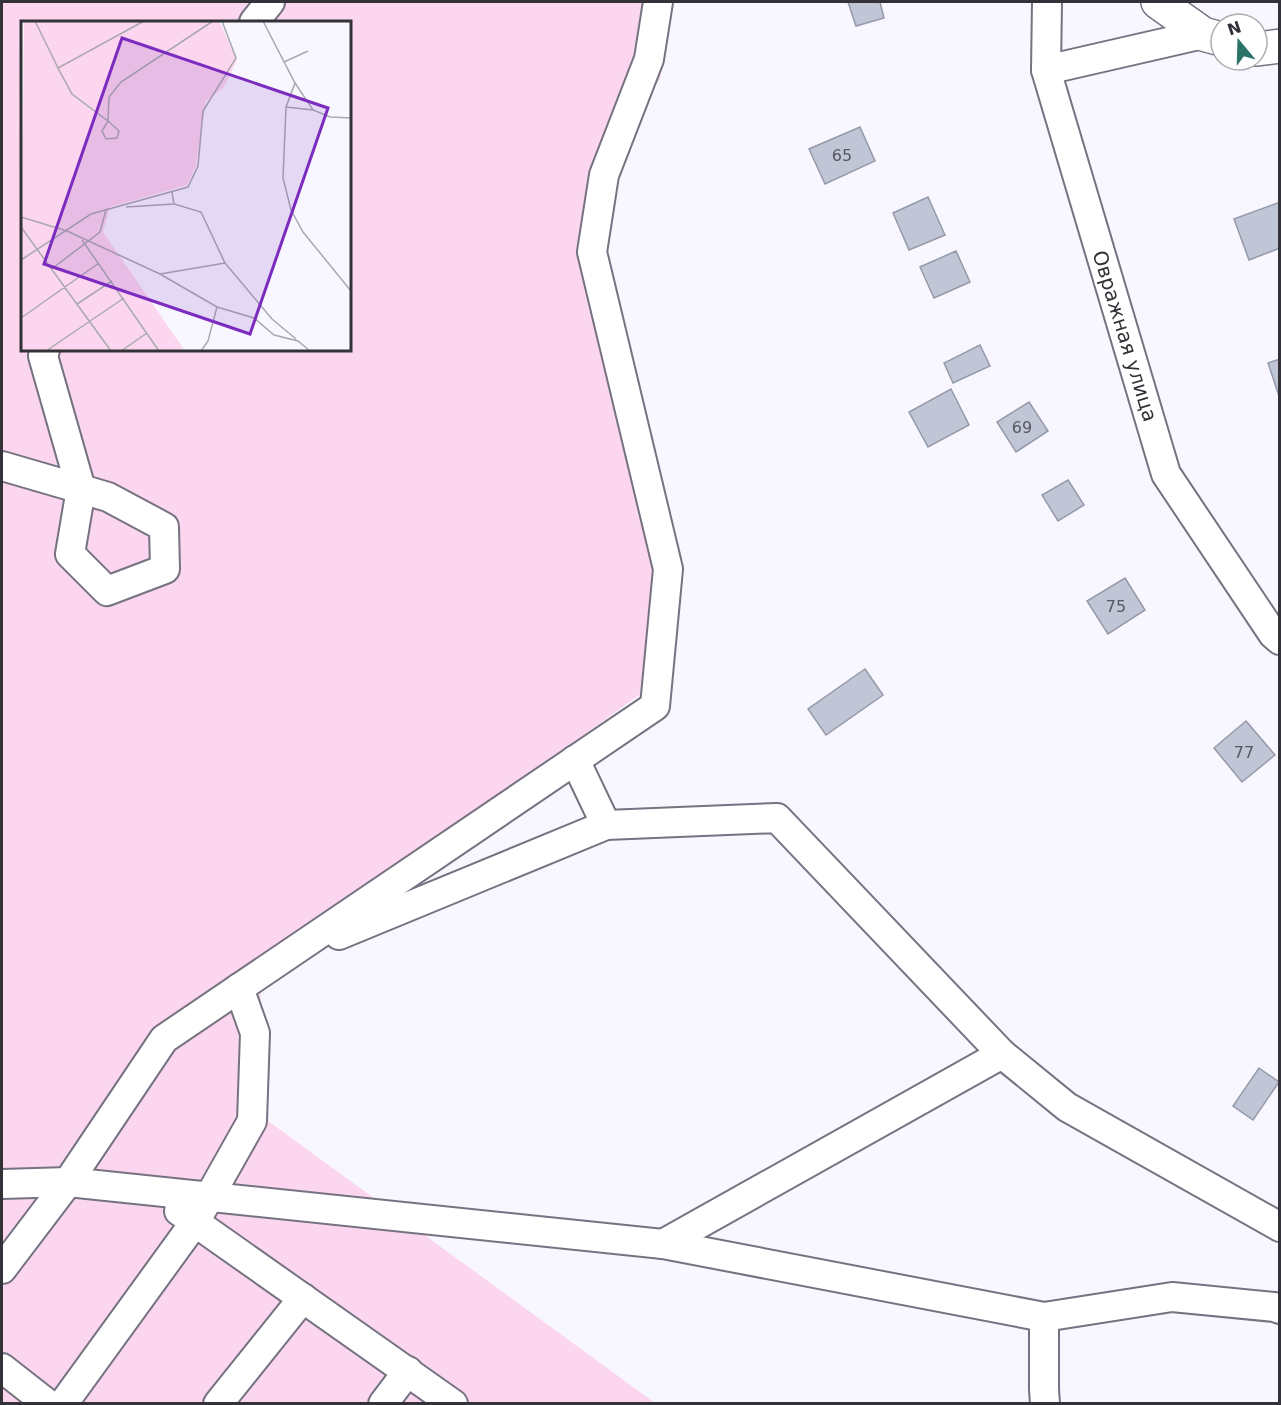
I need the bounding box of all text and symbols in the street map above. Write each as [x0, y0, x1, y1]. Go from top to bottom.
north arrow [1209, 12, 1269, 72]
text: N [1225, 17, 1244, 39]
inset map [21, 21, 351, 351]
house number: 65 [832, 146, 852, 165]
street label: Овражная улица [1088, 248, 1162, 424]
house number: 69 [1012, 418, 1032, 437]
house number: 75 [1106, 597, 1126, 616]
house number: 77 [1234, 743, 1254, 762]

